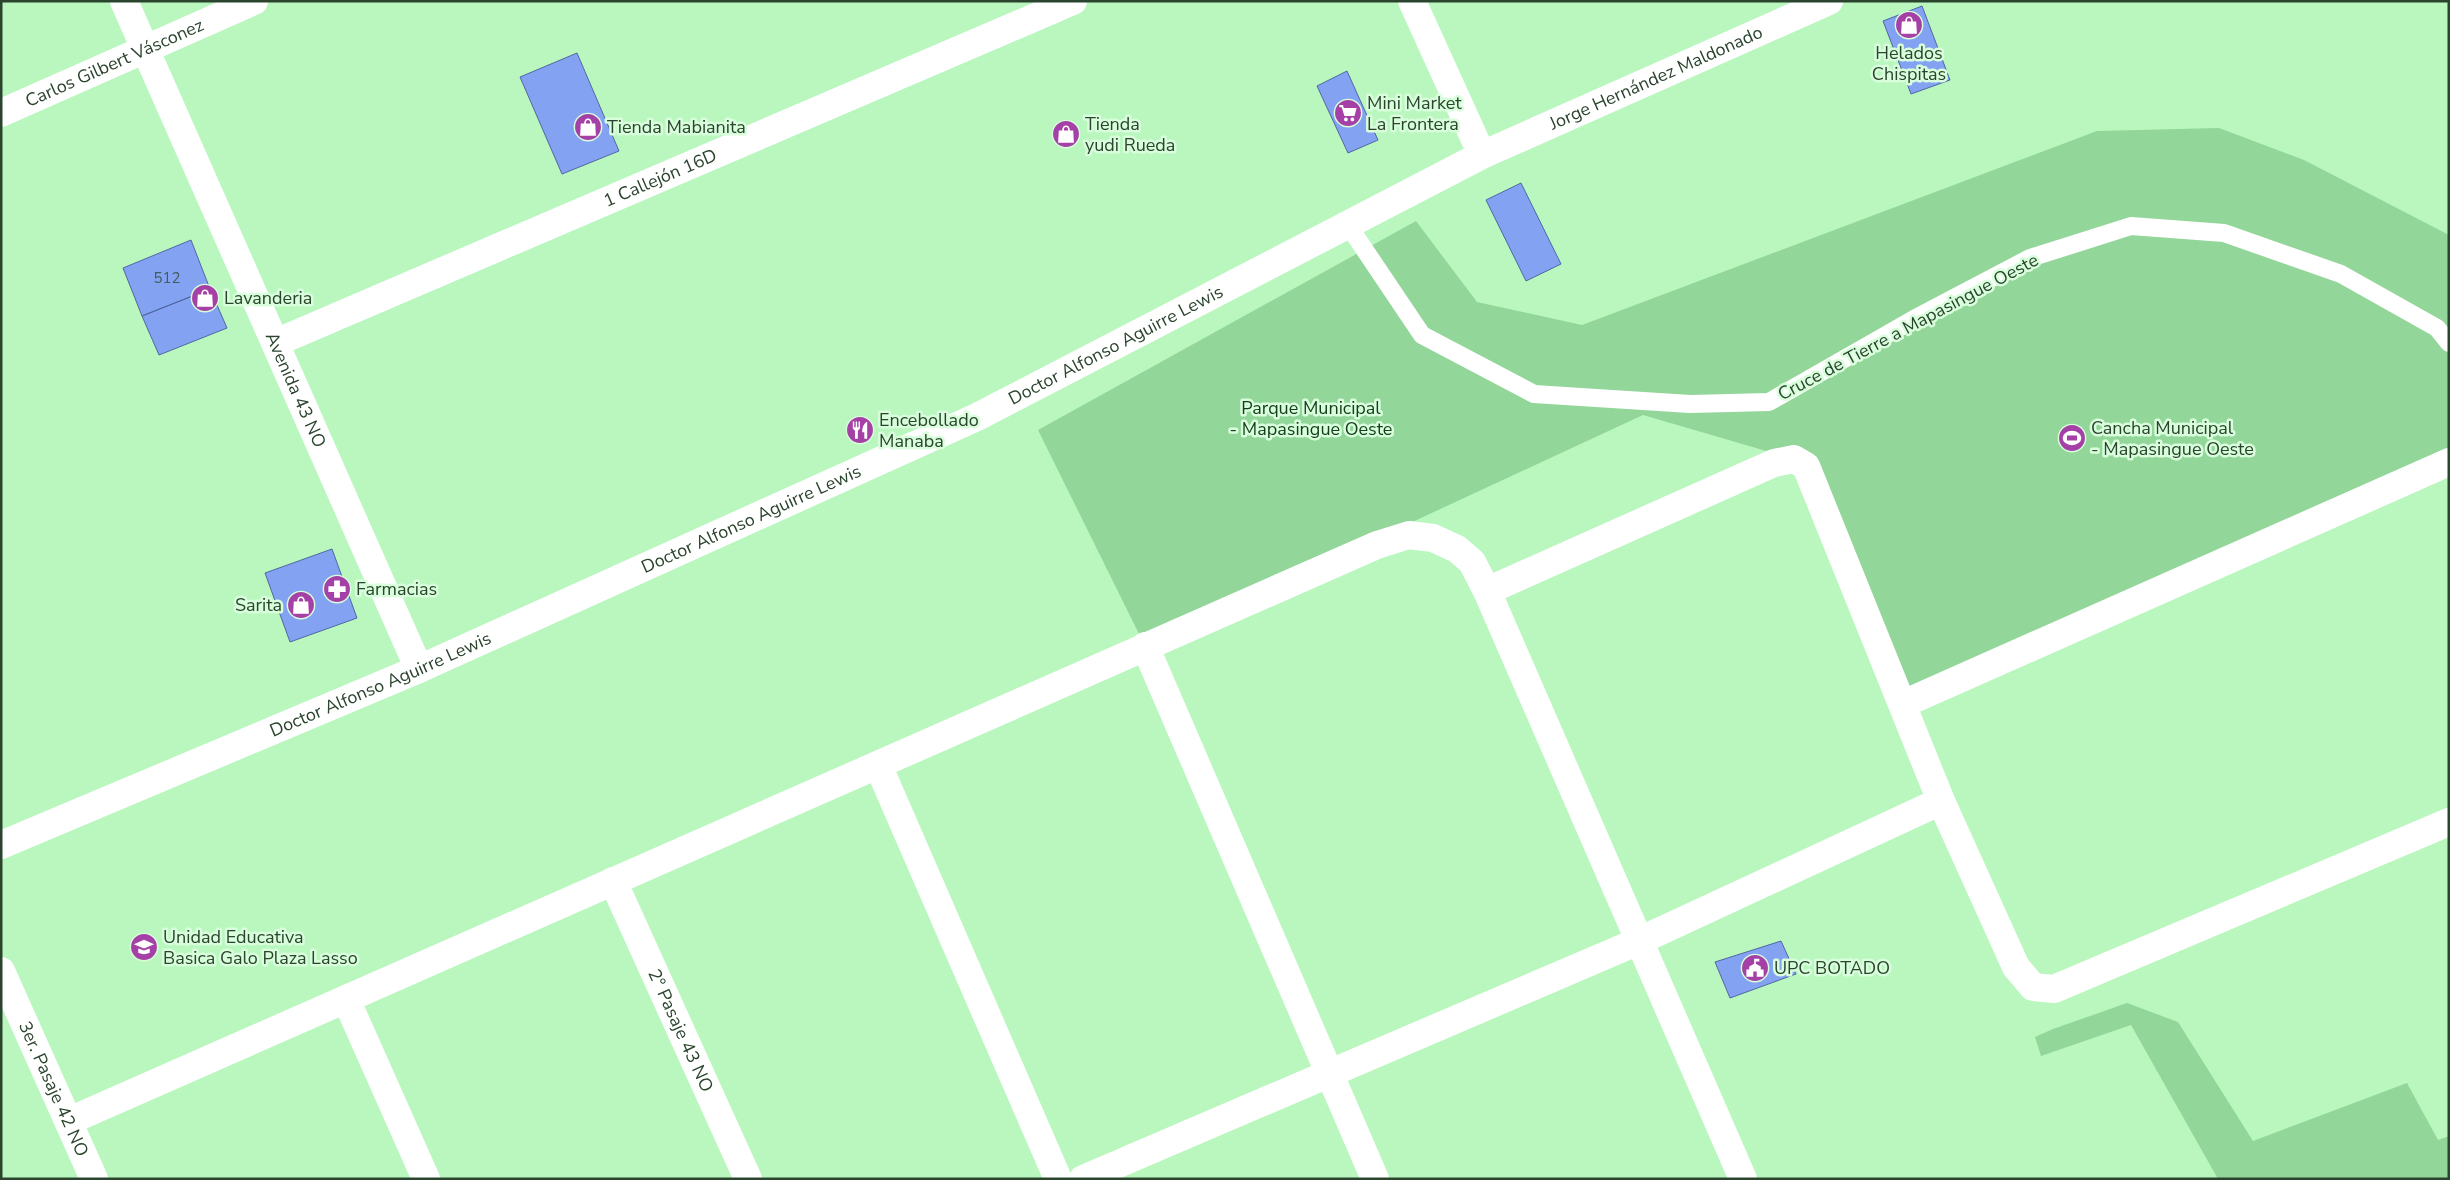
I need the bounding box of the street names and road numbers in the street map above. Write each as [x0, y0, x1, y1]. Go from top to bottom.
street label: Carlos Gilbert Vásconez [21, 13, 207, 113]
street label: Jorge Hernández Maldonado [1545, 20, 1766, 136]
street label: 1 Callejón 16D [600, 143, 721, 213]
street label: Cruce de Tierre a Mapasingue Oeste [1773, 248, 2043, 406]
street label: Doctor Alfonso Aguirre Lewis [1004, 279, 1227, 411]
street label: Avenida 43 NO [260, 328, 332, 451]
street label: Doctor Alfonso Aguirre Lewis [637, 459, 865, 579]
street label: Doctor Alfonso Aguirre Lewis [266, 626, 495, 743]
street label: 2° Pasaje 43 NO [642, 965, 719, 1096]
street label: 3er. Pasaje 42 NO [13, 1017, 94, 1160]

